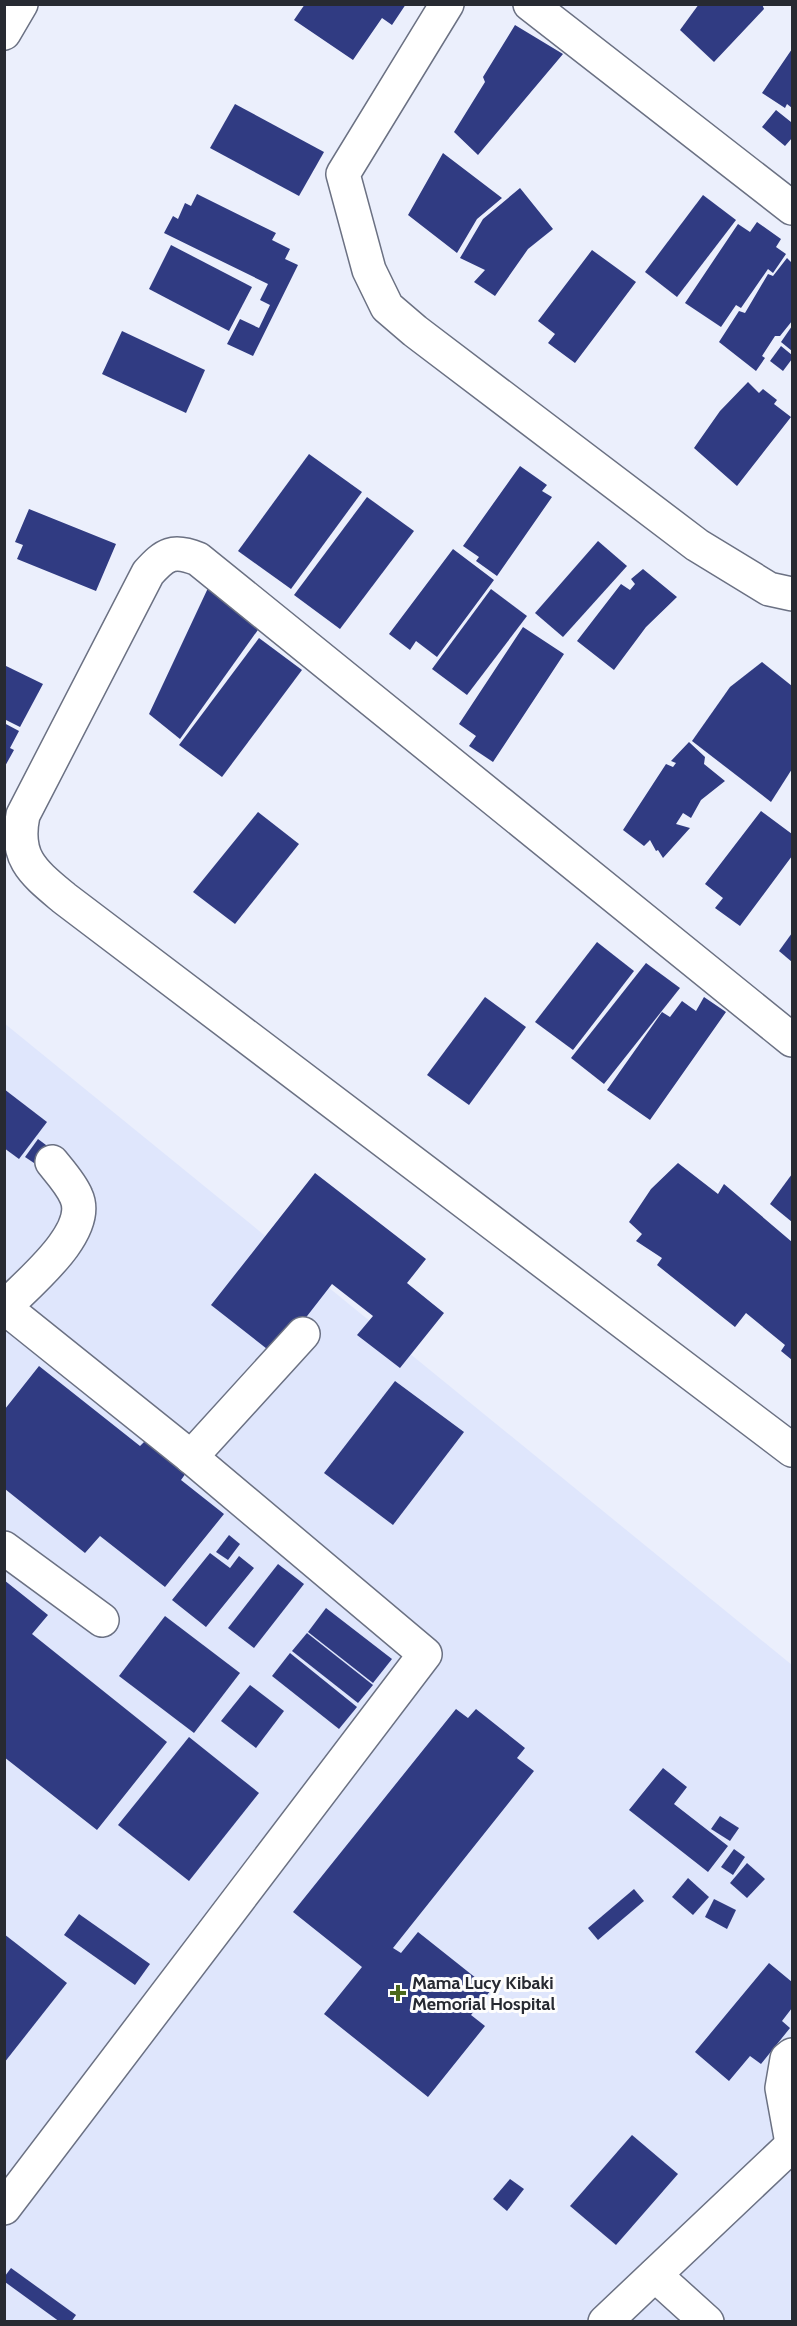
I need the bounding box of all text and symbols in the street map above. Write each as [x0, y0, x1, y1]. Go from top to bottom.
place label: Mama Lucy Kibaki Memorial Hospital [412, 1972, 555, 2015]
marker: Mama Lucy Kibaki Memorial Hospital [389, 1984, 407, 2002]

